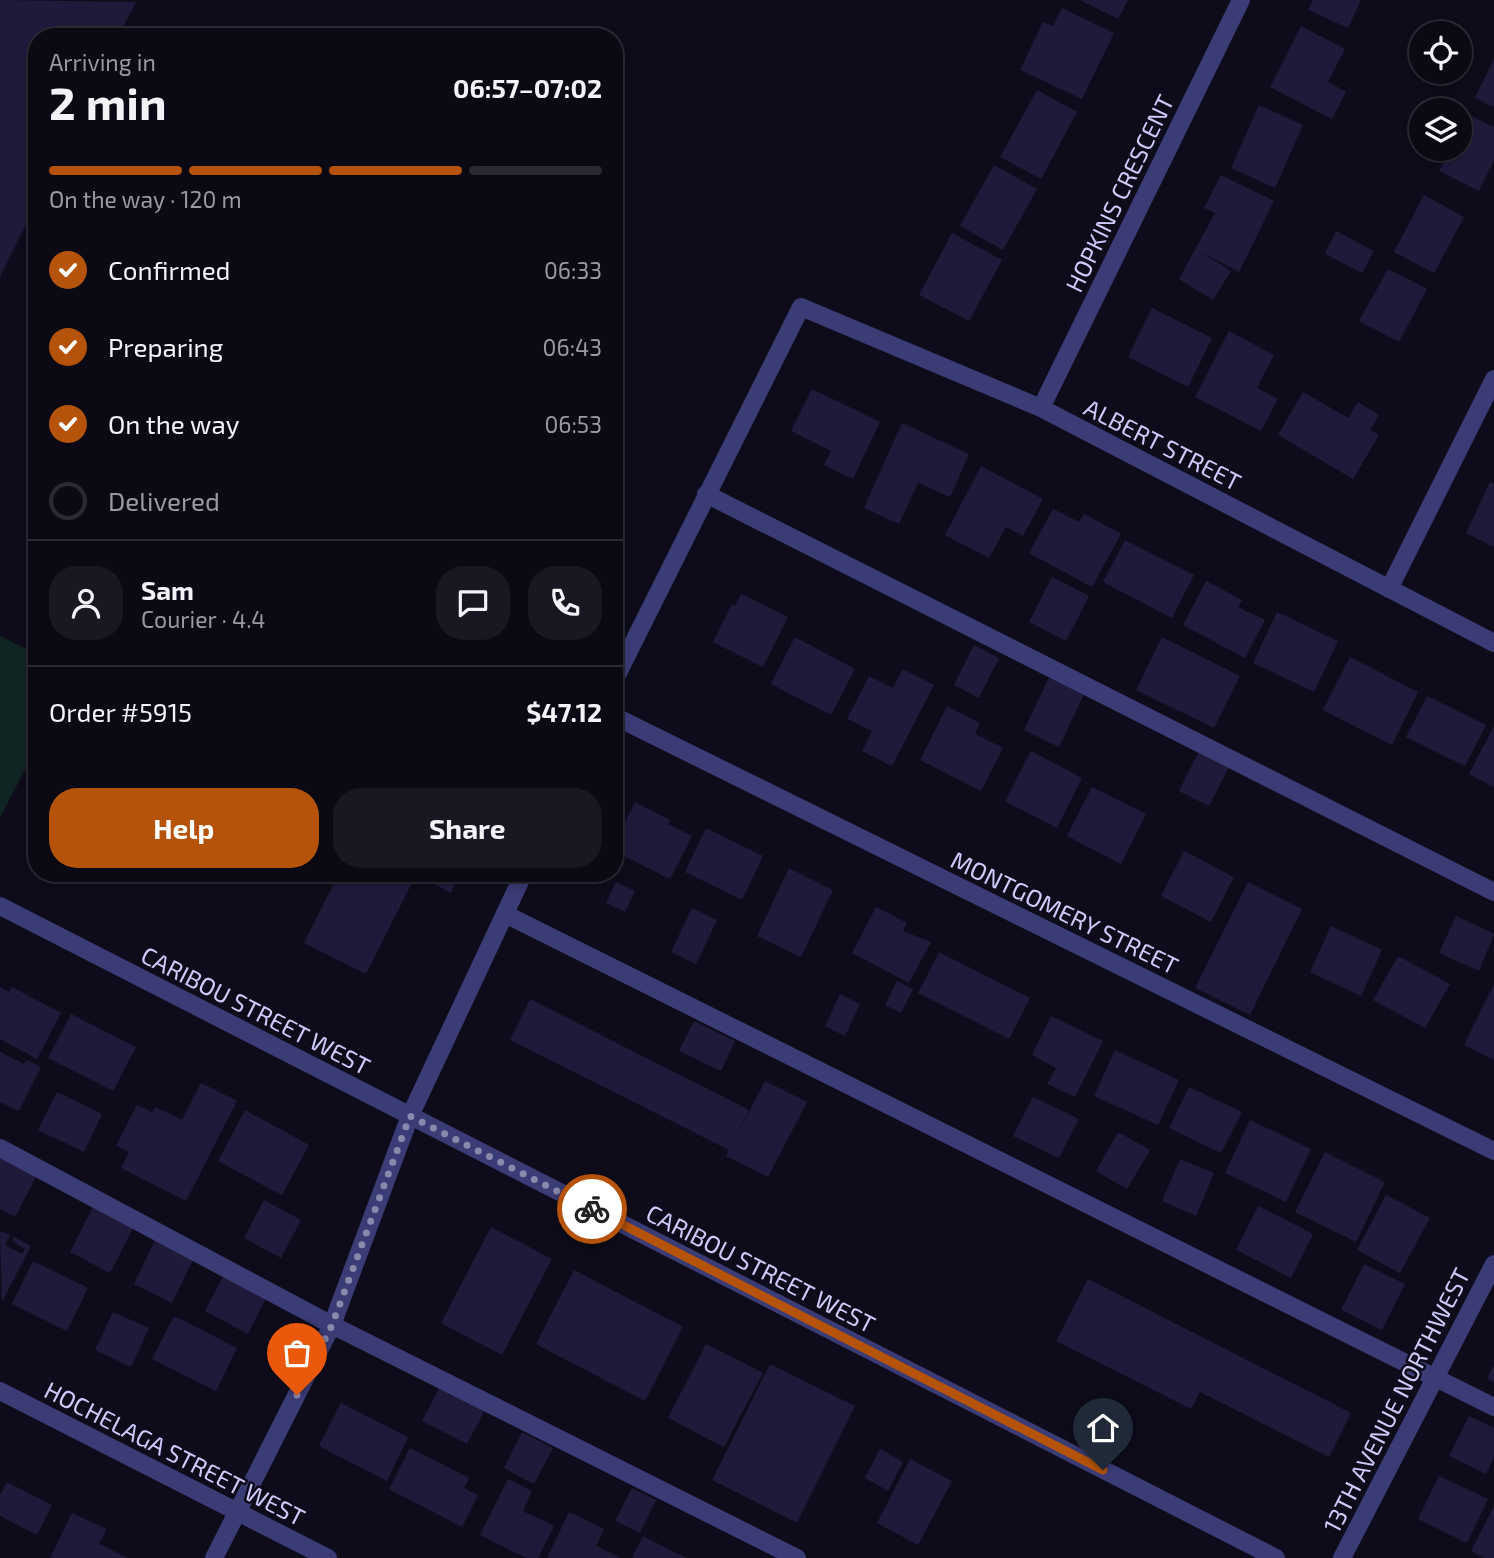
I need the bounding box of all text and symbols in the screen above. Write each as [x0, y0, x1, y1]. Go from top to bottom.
map controls [1409, 21, 1472, 161]
button: locate [1409, 21, 1472, 84]
text: Arriving in [49, 48, 156, 76]
text: 06:57–07:02 [453, 72, 602, 103]
text: 2 min [49, 74, 167, 129]
street label: HOPKINS CRESCENT [1059, 90, 1179, 296]
button: layers [1409, 98, 1472, 161]
text: On the way · 120 m [49, 185, 242, 213]
icon: check [49, 251, 87, 289]
text: Confirmed [108, 254, 231, 285]
text: 06:33 [544, 256, 602, 284]
icon: check [49, 328, 87, 366]
text: Preparing [108, 331, 223, 362]
text: 06:43 [543, 333, 602, 361]
street label: ALBERT STREET [1080, 392, 1246, 496]
icon: check [49, 405, 87, 443]
text: On the way [108, 408, 239, 439]
text: 06:53 [544, 410, 602, 438]
text: Delivered [108, 485, 220, 516]
button: person [49, 566, 123, 640]
button: chat [436, 566, 510, 640]
button: phone [528, 566, 602, 640]
text: Sam [141, 574, 194, 605]
text: Courier · 4.4 [141, 605, 265, 633]
text: Order #5915 [49, 696, 192, 727]
text: $47.12 [526, 696, 602, 727]
button: Help [49, 788, 319, 868]
button: Share [333, 788, 602, 868]
street label: MONTGOMERY STREET [947, 844, 1183, 980]
street label: CARIBOU STREET WEST [137, 940, 375, 1080]
courier [557, 1174, 627, 1244]
icon: bike [573, 1190, 611, 1228]
street label: CARIBOU STREET WEST [642, 1198, 880, 1338]
street label: 13TH AVENUE NORTHWEST [1317, 1263, 1475, 1537]
pin [267, 1323, 327, 1395]
icon: bag [278, 1334, 316, 1372]
street label: HOCHELAGA STREET WEST [40, 1375, 310, 1531]
pin [1073, 1398, 1133, 1470]
icon: home [1084, 1409, 1122, 1447]

